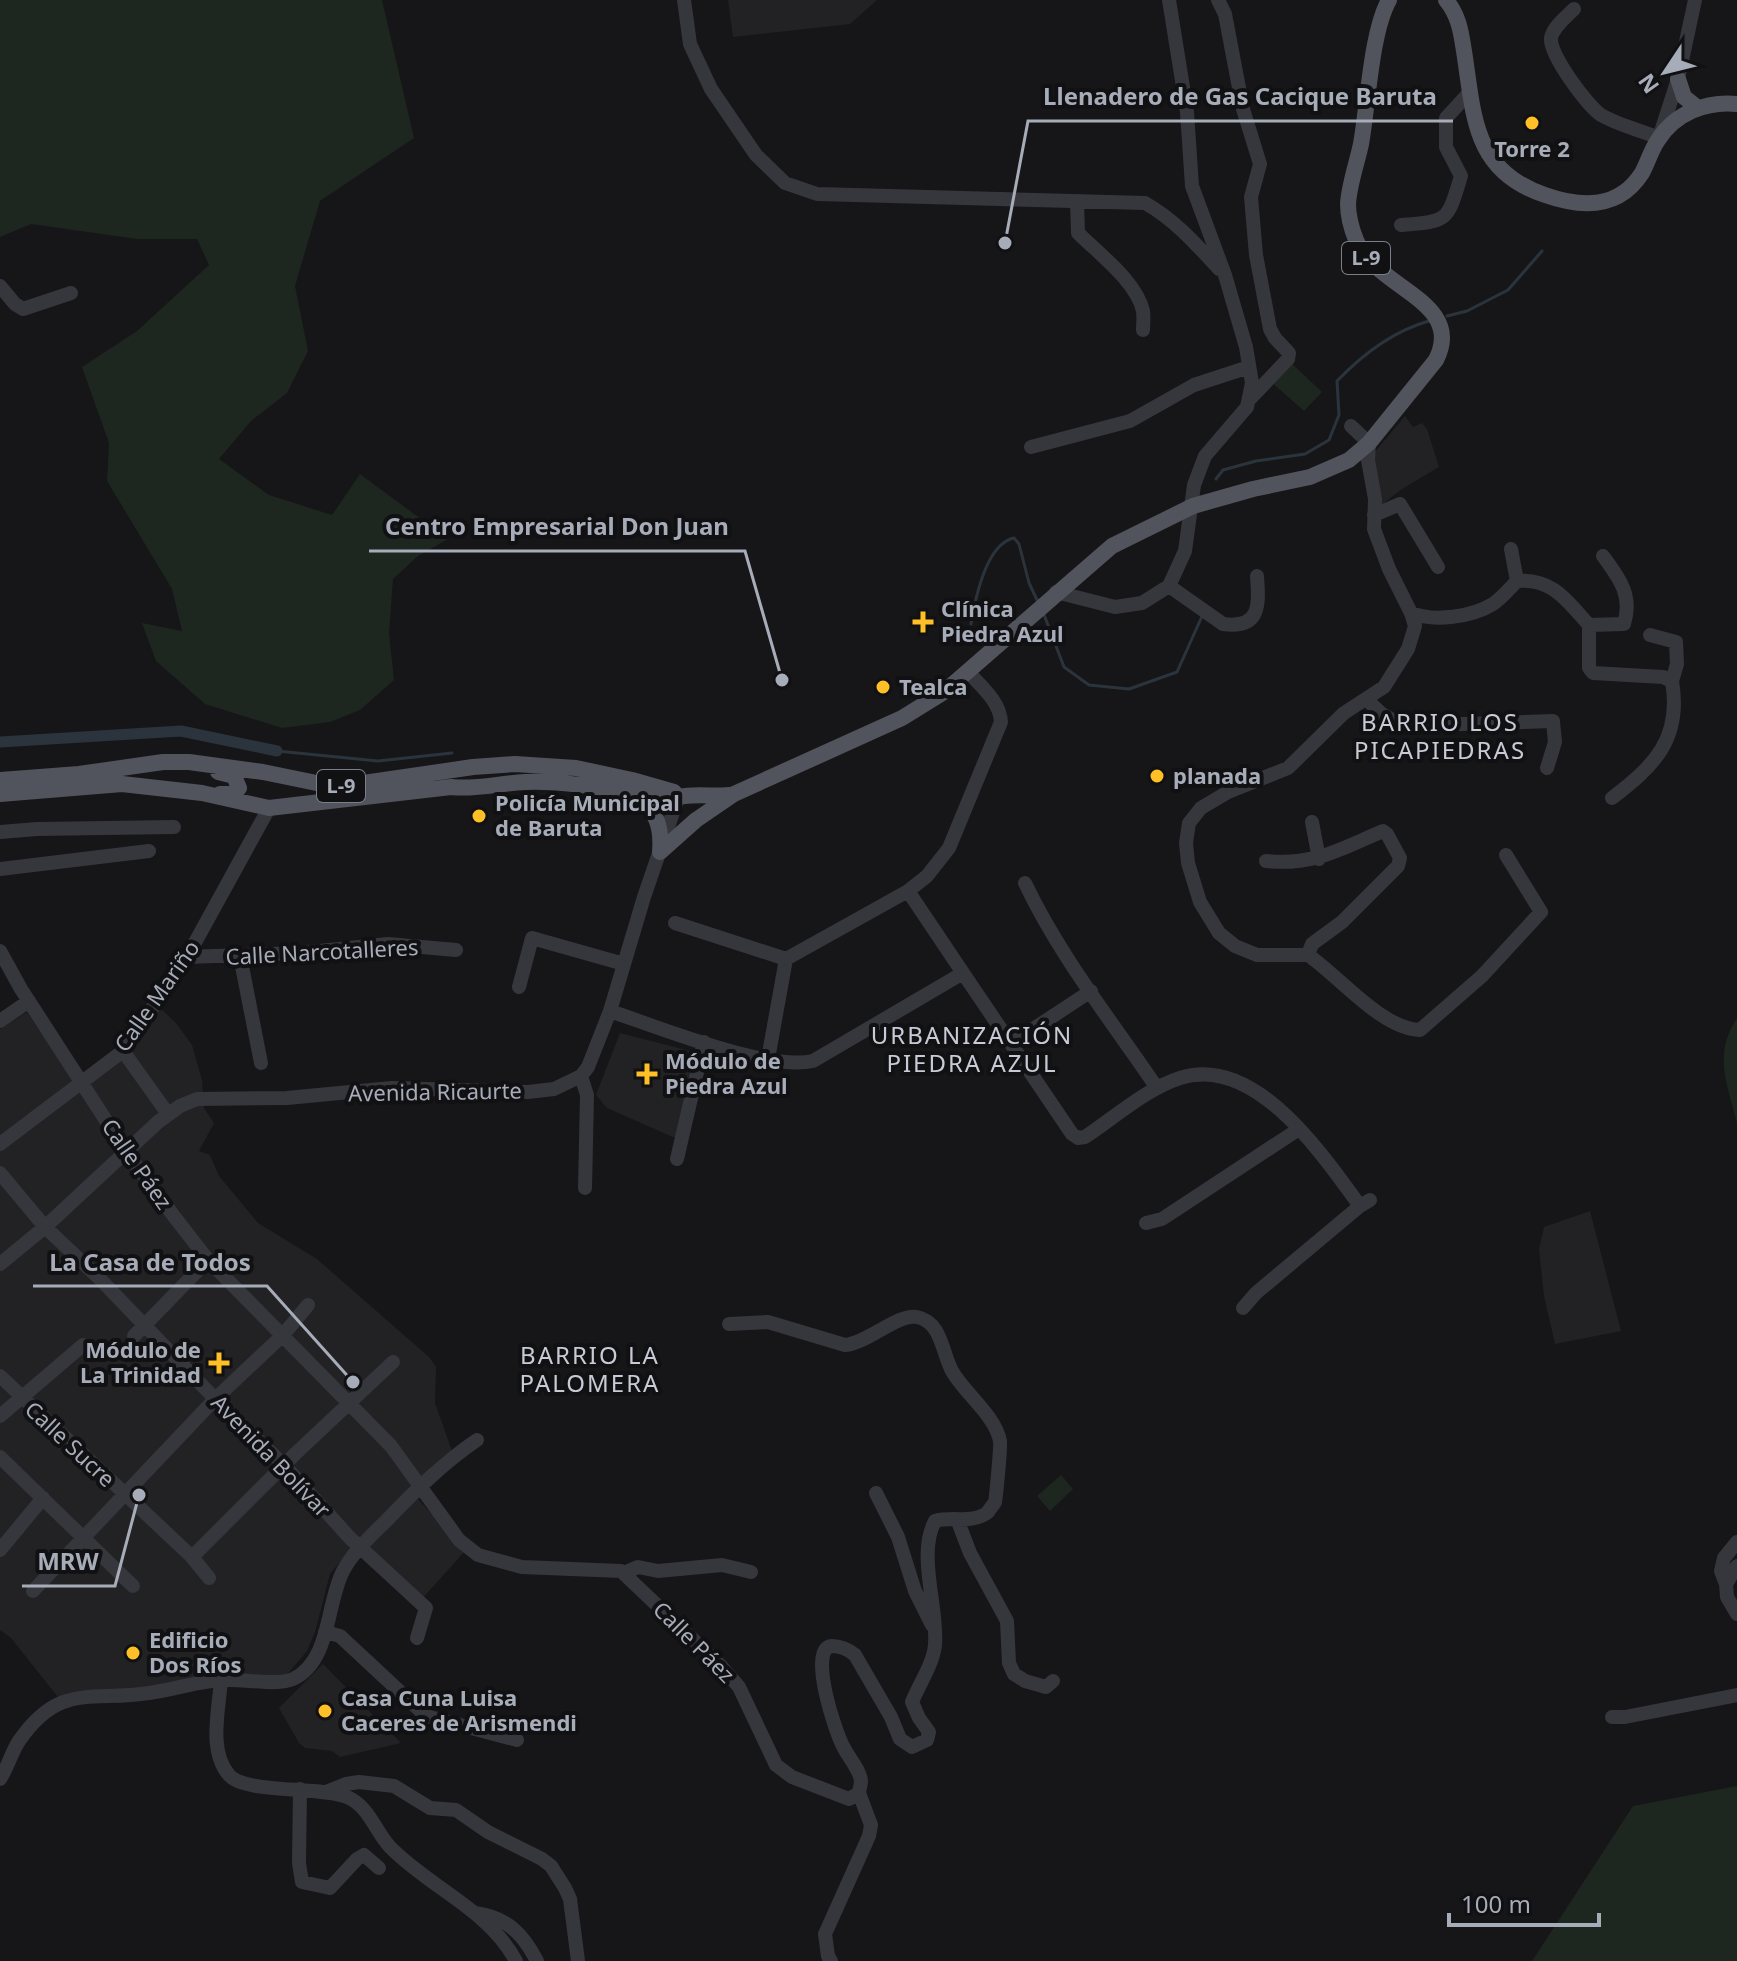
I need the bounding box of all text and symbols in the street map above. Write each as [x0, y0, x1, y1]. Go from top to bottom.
north arrow [1625, 32, 1705, 112]
text: N [1630, 68, 1665, 100]
callout: Llenadero de Gas Cacique Baruta [1028, 73, 1453, 121]
text: Llenadero de Gas Cacique Baruta [1043, 79, 1437, 112]
marker: Torre 2 [1523, 114, 1541, 132]
place label: Torre 2 [1494, 133, 1570, 163]
road number: L-9 [1342, 242, 1390, 274]
callout: Centro Empresarial Don Juan [369, 503, 745, 551]
text: Centro Empresarial Don Juan [385, 509, 729, 542]
place label: Clínica Piedra Azul [941, 593, 1064, 648]
marker: Clínica Piedra Azul [912, 611, 934, 633]
place label: Tealca [899, 671, 968, 701]
marker: Tealca [874, 678, 892, 696]
district label: BARRIO LOS PICAPIEDRAS [1354, 705, 1526, 766]
place label: planada [1173, 760, 1261, 790]
marker: planada [1148, 767, 1166, 785]
road number: L-9 [317, 770, 365, 802]
place label: Policía Municipal de Baruta [495, 787, 680, 842]
marker: Policía Municipal de Baruta [470, 807, 488, 825]
street label: Calle Narcotalleres [225, 931, 419, 971]
street label: Calle Mariño [107, 934, 206, 1057]
district label: URBANIZACIÓN PIEDRA AZUL [871, 1018, 1073, 1079]
place label: Módulo de Piedra Azul [665, 1045, 788, 1100]
marker: Módulo de Piedra Azul [636, 1063, 658, 1085]
street label: Avenida Ricaurte [348, 1074, 522, 1108]
street label: Calle Páez [96, 1112, 180, 1215]
callout: La Casa de Todos [33, 1238, 267, 1286]
text: La Casa de Todos [49, 1245, 251, 1278]
place label: Módulo de La Trinidad [80, 1334, 201, 1389]
district label: BARRIO LA PALOMERA [520, 1338, 660, 1399]
marker: Módulo de La Trinidad [208, 1352, 230, 1374]
street label: Avenida Bolívar [205, 1387, 338, 1523]
street label: Calle Sucre [19, 1394, 122, 1493]
callout: MRW [22, 1538, 115, 1586]
text: MRW [37, 1544, 100, 1577]
street label: Calle Páez [647, 1594, 742, 1689]
place label: Edificio Dos Ríos [149, 1624, 241, 1679]
marker: Edificio Dos Ríos [124, 1644, 142, 1662]
place label: Casa Cuna Luisa Caceres de Arismendi [341, 1682, 577, 1737]
marker: Casa Cuna Luisa Caceres de Arismendi [316, 1702, 334, 1720]
scale bar [1449, 1877, 1599, 1927]
text: 100 m [1461, 1887, 1531, 1920]

